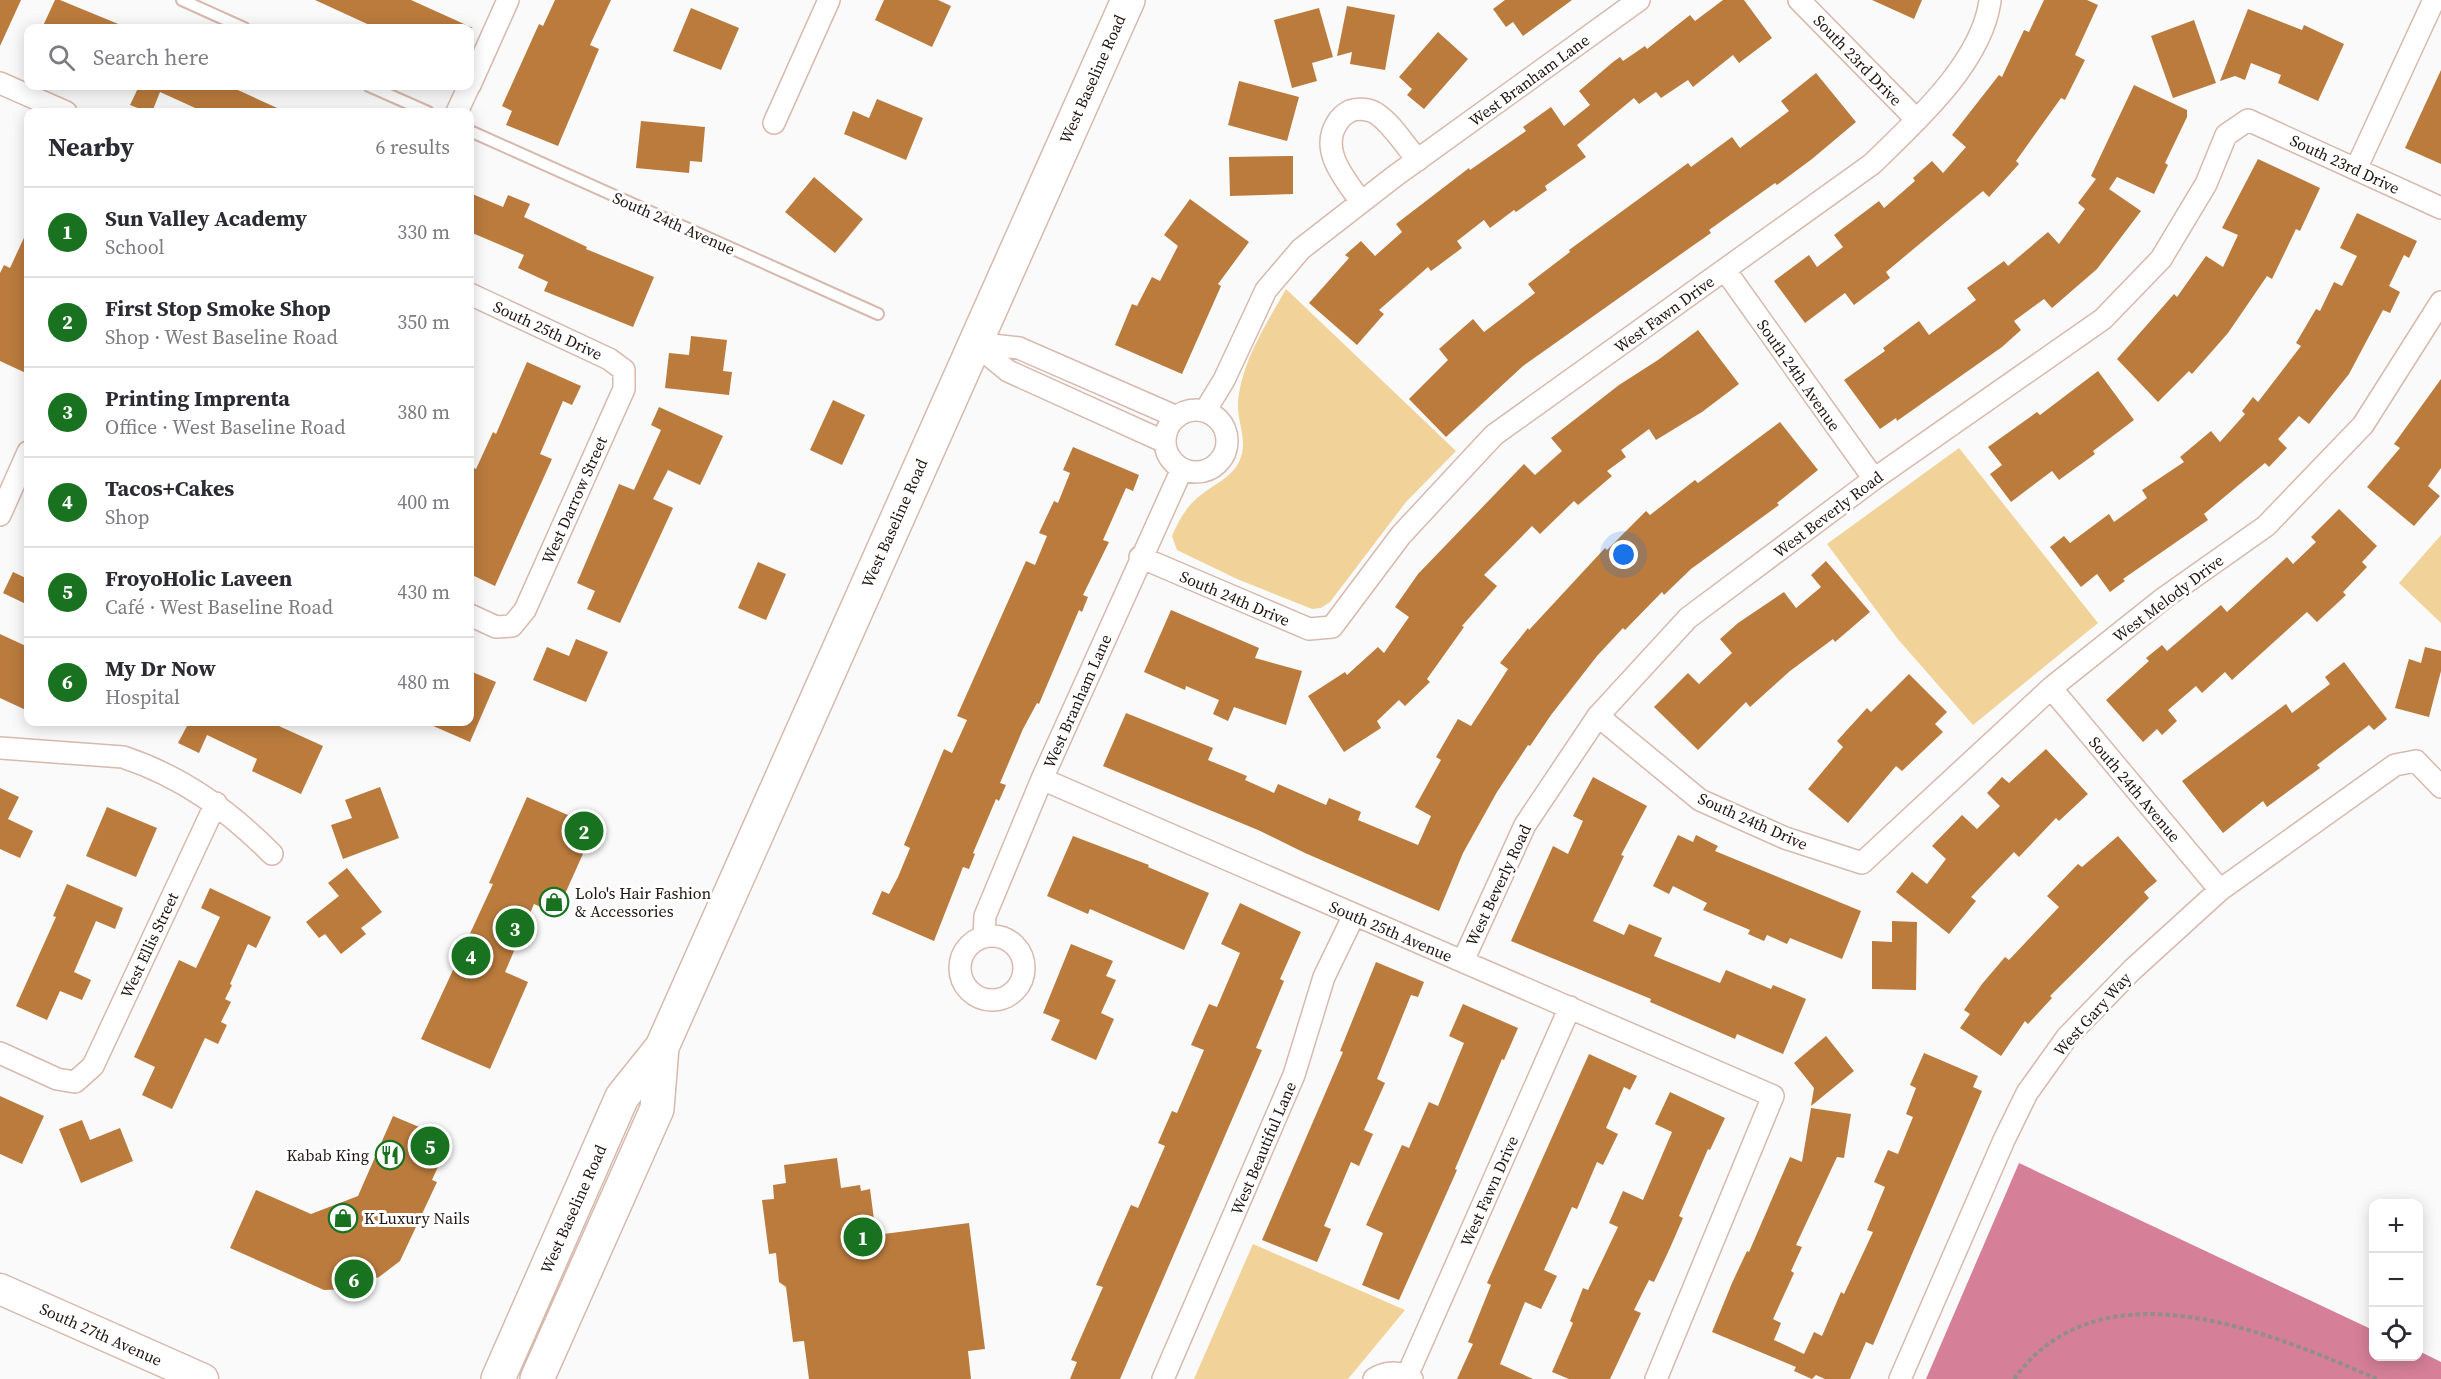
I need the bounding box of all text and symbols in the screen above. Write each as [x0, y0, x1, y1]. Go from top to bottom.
street label: South 23rd Drive [1809, 10, 1907, 110]
street label: West Baseline Road [1054, 11, 1130, 147]
search box [24, 24, 474, 90]
street label: West Branham Lane [1464, 29, 1594, 131]
icon: search [45, 41, 78, 74]
text: Search here [93, 42, 209, 72]
text: Nearby [48, 129, 134, 165]
street label: South 23rd Drive [2287, 129, 2403, 199]
text: 6 results [375, 133, 450, 161]
street label: South 24th Avenue [609, 186, 739, 260]
text: Sun Valley Academy [105, 203, 307, 233]
text: 1 [62, 218, 73, 246]
text: 330 m [397, 218, 450, 246]
text: School [105, 233, 165, 261]
street label: West Fawn Drive [1609, 270, 1719, 358]
text: First Stop Smoke Shop [105, 293, 331, 323]
street label: South 25th Drive [490, 295, 606, 365]
text: 2 [62, 308, 73, 336]
text: 350 m [397, 308, 450, 336]
street label: South 24th Avenue [1752, 315, 1846, 435]
text: Shop · West Baseline Road [105, 323, 338, 351]
text: Printing Imprenta [105, 383, 290, 413]
text: 3 [62, 398, 73, 426]
text: 380 m [397, 398, 450, 426]
text: Office · West Baseline Road [105, 413, 346, 441]
street label: West Darrow Street [536, 432, 612, 567]
street label: West Baseline Road [856, 455, 932, 591]
street label: West Beverly Road [1769, 466, 1887, 562]
text: Tacos+Cakes [105, 473, 234, 503]
text: 4 [62, 488, 73, 516]
text: 400 m [397, 488, 450, 516]
text: Shop [105, 503, 150, 531]
your location [1609, 540, 1638, 569]
street label: West Melody Drive [2108, 549, 2228, 647]
text: FroyoHolic Laveen [105, 563, 292, 593]
street label: South 24th Drive [1176, 565, 1294, 631]
text: 5 [62, 578, 73, 606]
text: 430 m [397, 578, 450, 606]
text: Café · West Baseline Road [105, 593, 333, 621]
street label: West Branham Lane [1038, 631, 1116, 771]
text: My Dr Now [105, 653, 216, 683]
text: 6 [62, 668, 73, 696]
text: 480 m [397, 668, 450, 696]
text: Hospital [105, 683, 180, 711]
street label: South 24th Avenue [2084, 731, 2186, 847]
street label: South 24th Drive [1695, 787, 1811, 855]
pin: 2 [564, 808, 604, 854]
street label: West Beverly Road [1460, 821, 1536, 949]
place label: Lolo's Hair Fashion & Accessories [575, 882, 712, 922]
shop icon: Lolo's Hair Fashion & Accessories [538, 886, 570, 918]
street label: West Ellis Street [115, 888, 183, 1001]
street label: South 25th Avenue [1326, 895, 1456, 967]
pin: 3 [496, 906, 534, 950]
pin: 4 [452, 934, 490, 978]
street label: West Gary Way [2048, 967, 2136, 1061]
street label: West Beautiful Lane [1225, 1078, 1301, 1218]
pin: 5 [410, 1124, 450, 1168]
street label: West Fawn Drive [1455, 1132, 1523, 1250]
restaurant icon: Kabab King [374, 1139, 406, 1171]
street label: West Baseline Road [535, 1141, 611, 1277]
place label: Kabab King [287, 1144, 369, 1166]
map controls [2369, 1199, 2423, 1361]
button: + [2369, 1199, 2423, 1253]
shop icon: K Luxury Nails [327, 1202, 359, 1234]
place label: K Luxury Nails [364, 1207, 470, 1229]
pin: 1 [844, 1214, 882, 1260]
button: − [2369, 1253, 2423, 1307]
pin: 6 [334, 1256, 374, 1302]
street label: South 27th Avenue [36, 1297, 166, 1371]
button: locate [2369, 1307, 2423, 1361]

